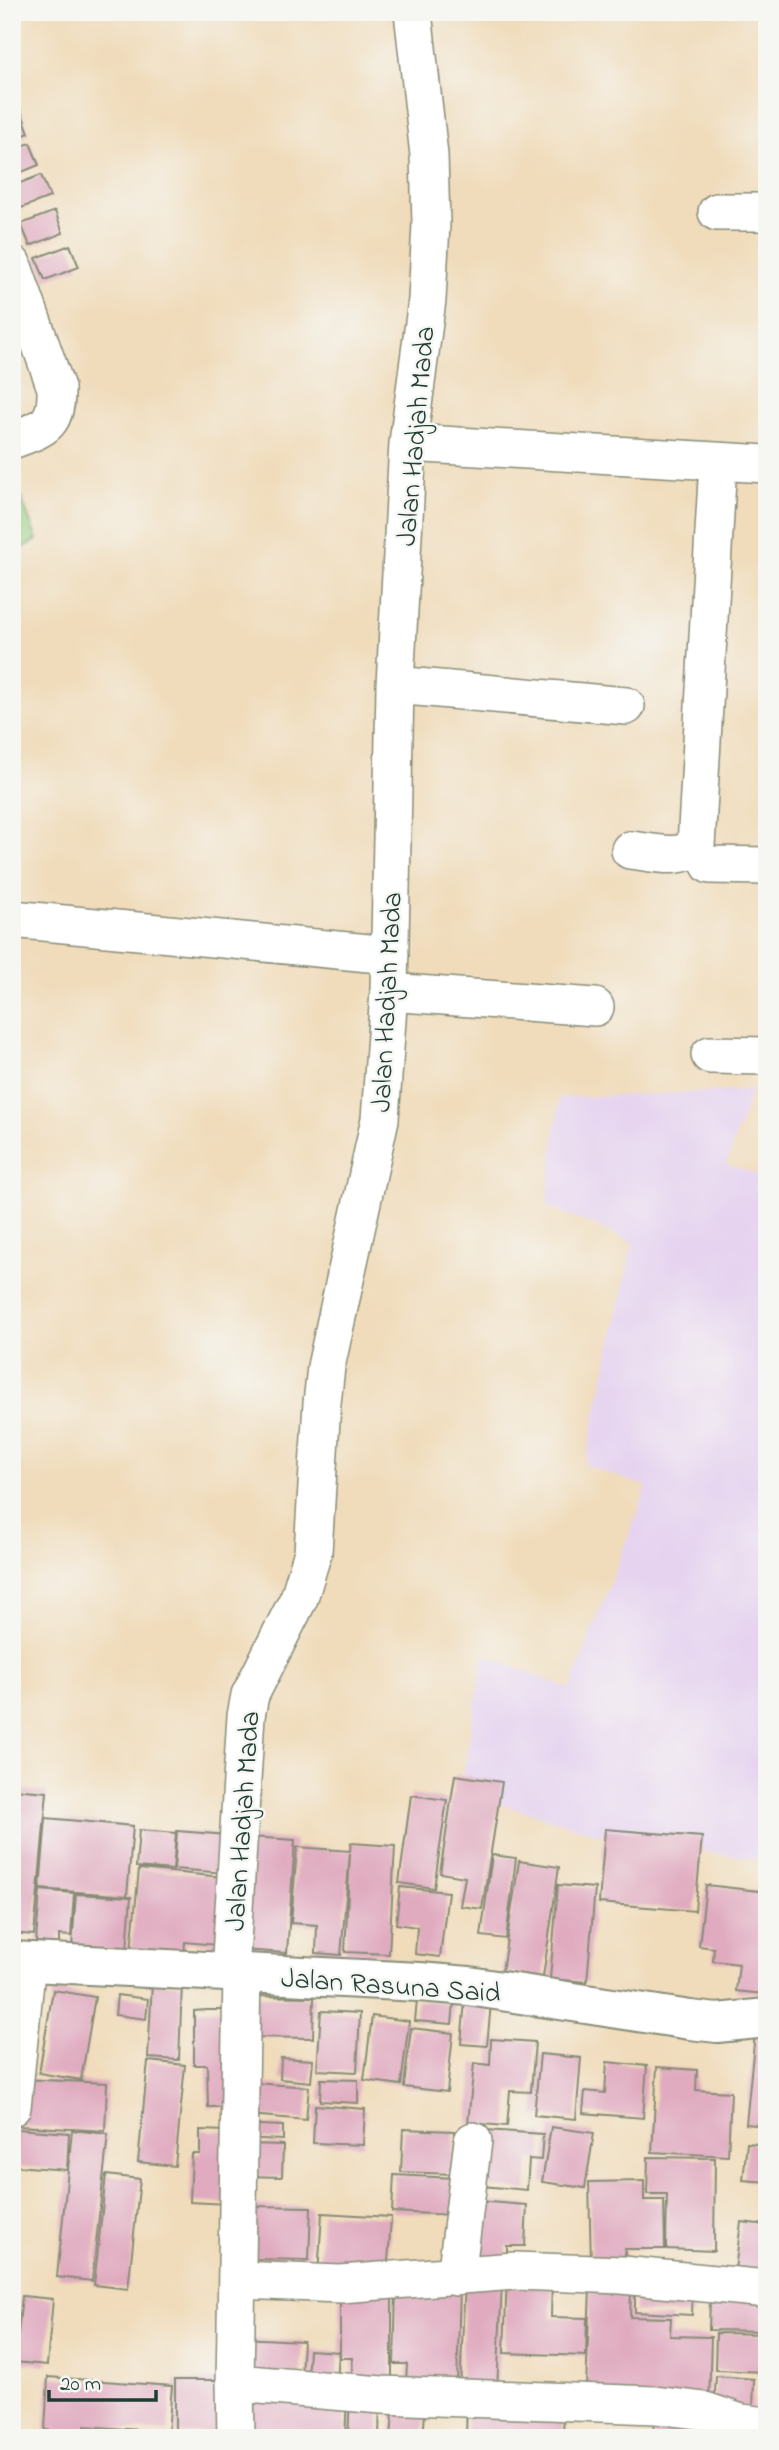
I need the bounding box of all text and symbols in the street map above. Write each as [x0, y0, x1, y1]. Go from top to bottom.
street label: Jalan Hadjah Mada [387, 325, 448, 548]
street label: Jalan Hadjah Mada [362, 891, 415, 1113]
street label: Jalan Hadjah Mada [216, 1710, 273, 1933]
street label: Jalan Rasuna Said [280, 1959, 502, 2016]
scale bar [49, 2359, 156, 2403]
text: 20 m [60, 2370, 101, 2400]

